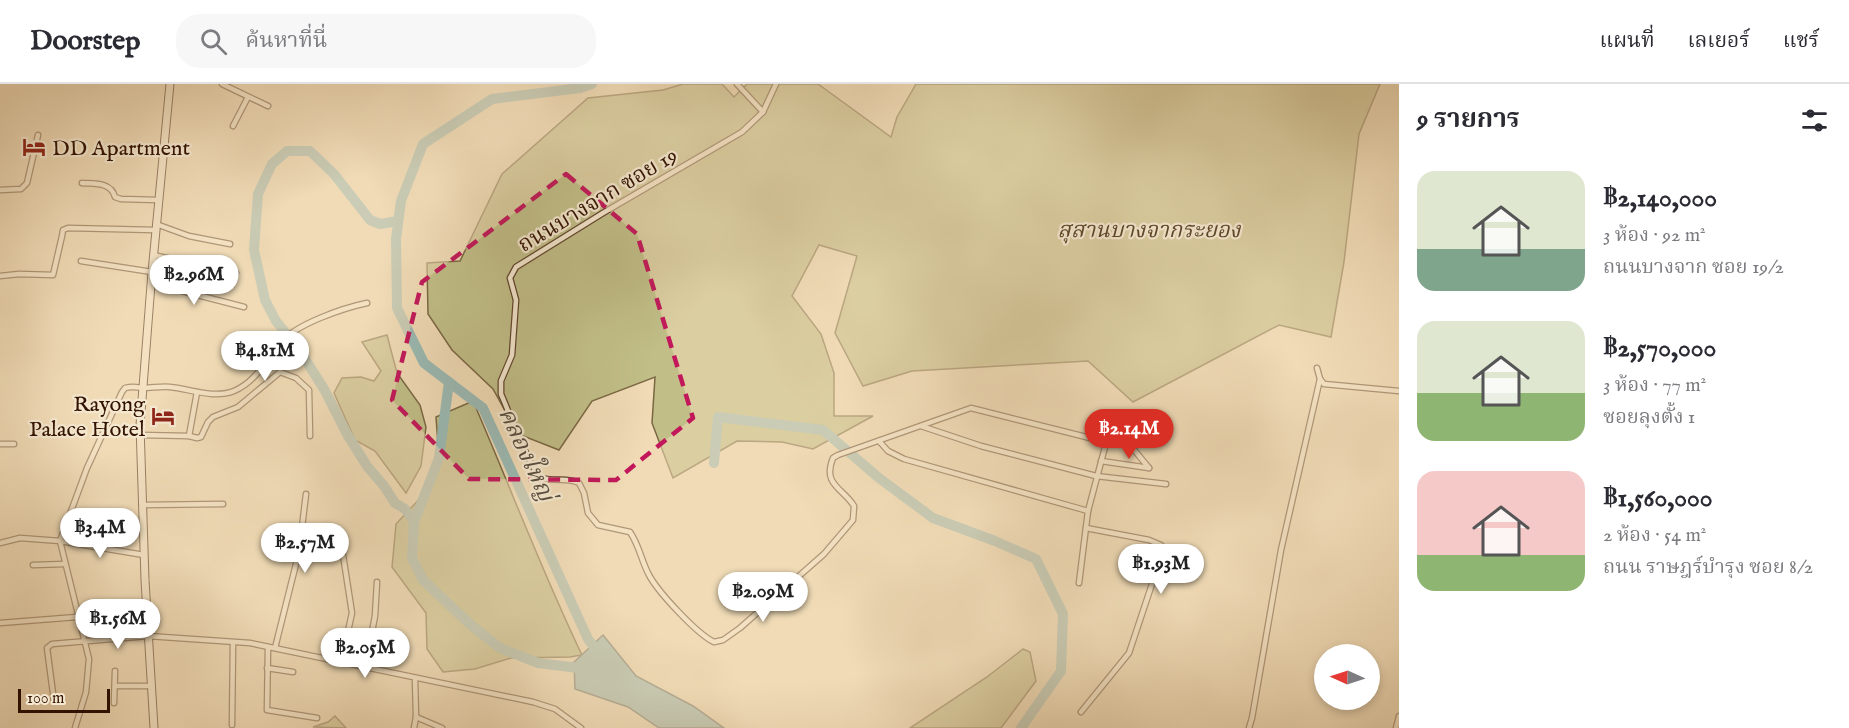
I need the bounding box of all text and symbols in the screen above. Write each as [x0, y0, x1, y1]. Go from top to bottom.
search box [176, 14, 596, 68]
text: Doorstep [30, 24, 140, 59]
icon: search [197, 25, 230, 58]
text: ค้นหาที่นี่ [245, 27, 327, 55]
text: แผนที่ [1600, 28, 1655, 55]
text: เลเยอร์ [1688, 28, 1750, 55]
text: แชร์ [1783, 28, 1819, 55]
text: 9 รายการ [1417, 103, 1520, 136]
icon: filters [1798, 104, 1831, 137]
hotel icon: DD Apartment [21, 134, 47, 160]
place label: DD Apartment [52, 135, 190, 163]
street label: ถนนบางจาก ซอย 19 [513, 142, 683, 259]
text: ฿2,140,000 [1603, 182, 1717, 215]
icon: home [1465, 195, 1537, 267]
park label: สุสานบางจากระยอง [1057, 217, 1242, 245]
text: 3 ห้อง · 92 m² [1603, 223, 1706, 248]
pin: ฿2.96M [145, 255, 243, 306]
text: ถนนบางจาก ซอย 19/2 [1603, 255, 1784, 280]
text: ฿2.96M [164, 262, 224, 287]
pin: ฿4.81M [216, 331, 314, 382]
text: ฿2,570,000 [1603, 332, 1716, 365]
text: ฿4.81M [235, 338, 295, 363]
icon: home [1465, 345, 1537, 417]
text: 3 ห้อง · 77 m² [1603, 373, 1706, 398]
place label: Rayong Palace Hotel [29, 391, 146, 444]
water label: คลองใหญ่ [490, 401, 565, 509]
hotel icon: Rayong Palace Hotel [150, 403, 176, 429]
text: ซอยลุงตั้ง 1 [1603, 405, 1695, 430]
pin: ฿2.14M [1080, 409, 1178, 460]
text: ฿2.14M [1099, 416, 1159, 441]
text: ฿1,560,000 [1603, 482, 1712, 515]
icon: home [1465, 495, 1537, 567]
pin: ฿3.4M [58, 508, 142, 559]
text: ฿3.4M [74, 515, 126, 540]
pin: ฿2.57M [256, 523, 354, 574]
text: 2 ห้อง · 54 m² [1603, 523, 1706, 548]
text: ฿2.57M [275, 530, 335, 555]
pin: ฿1.93M [1112, 544, 1210, 595]
text: ฿1.93M [1132, 551, 1190, 576]
text: ถนน ราษฎร์บำรุง ซอย 8/2 [1603, 555, 1813, 580]
pin: ฿2.09M [714, 572, 812, 623]
text: ฿2.09M [732, 579, 794, 604]
pin: ฿1.56M [69, 599, 167, 650]
text: ฿1.56M [89, 606, 147, 631]
pin: ฿2.05M [316, 628, 414, 679]
text: ฿2.05M [335, 635, 395, 660]
north arrow [1314, 644, 1380, 710]
map controls [1314, 644, 1380, 710]
scale bar [18, 686, 110, 714]
text: 100 m [27, 689, 64, 709]

